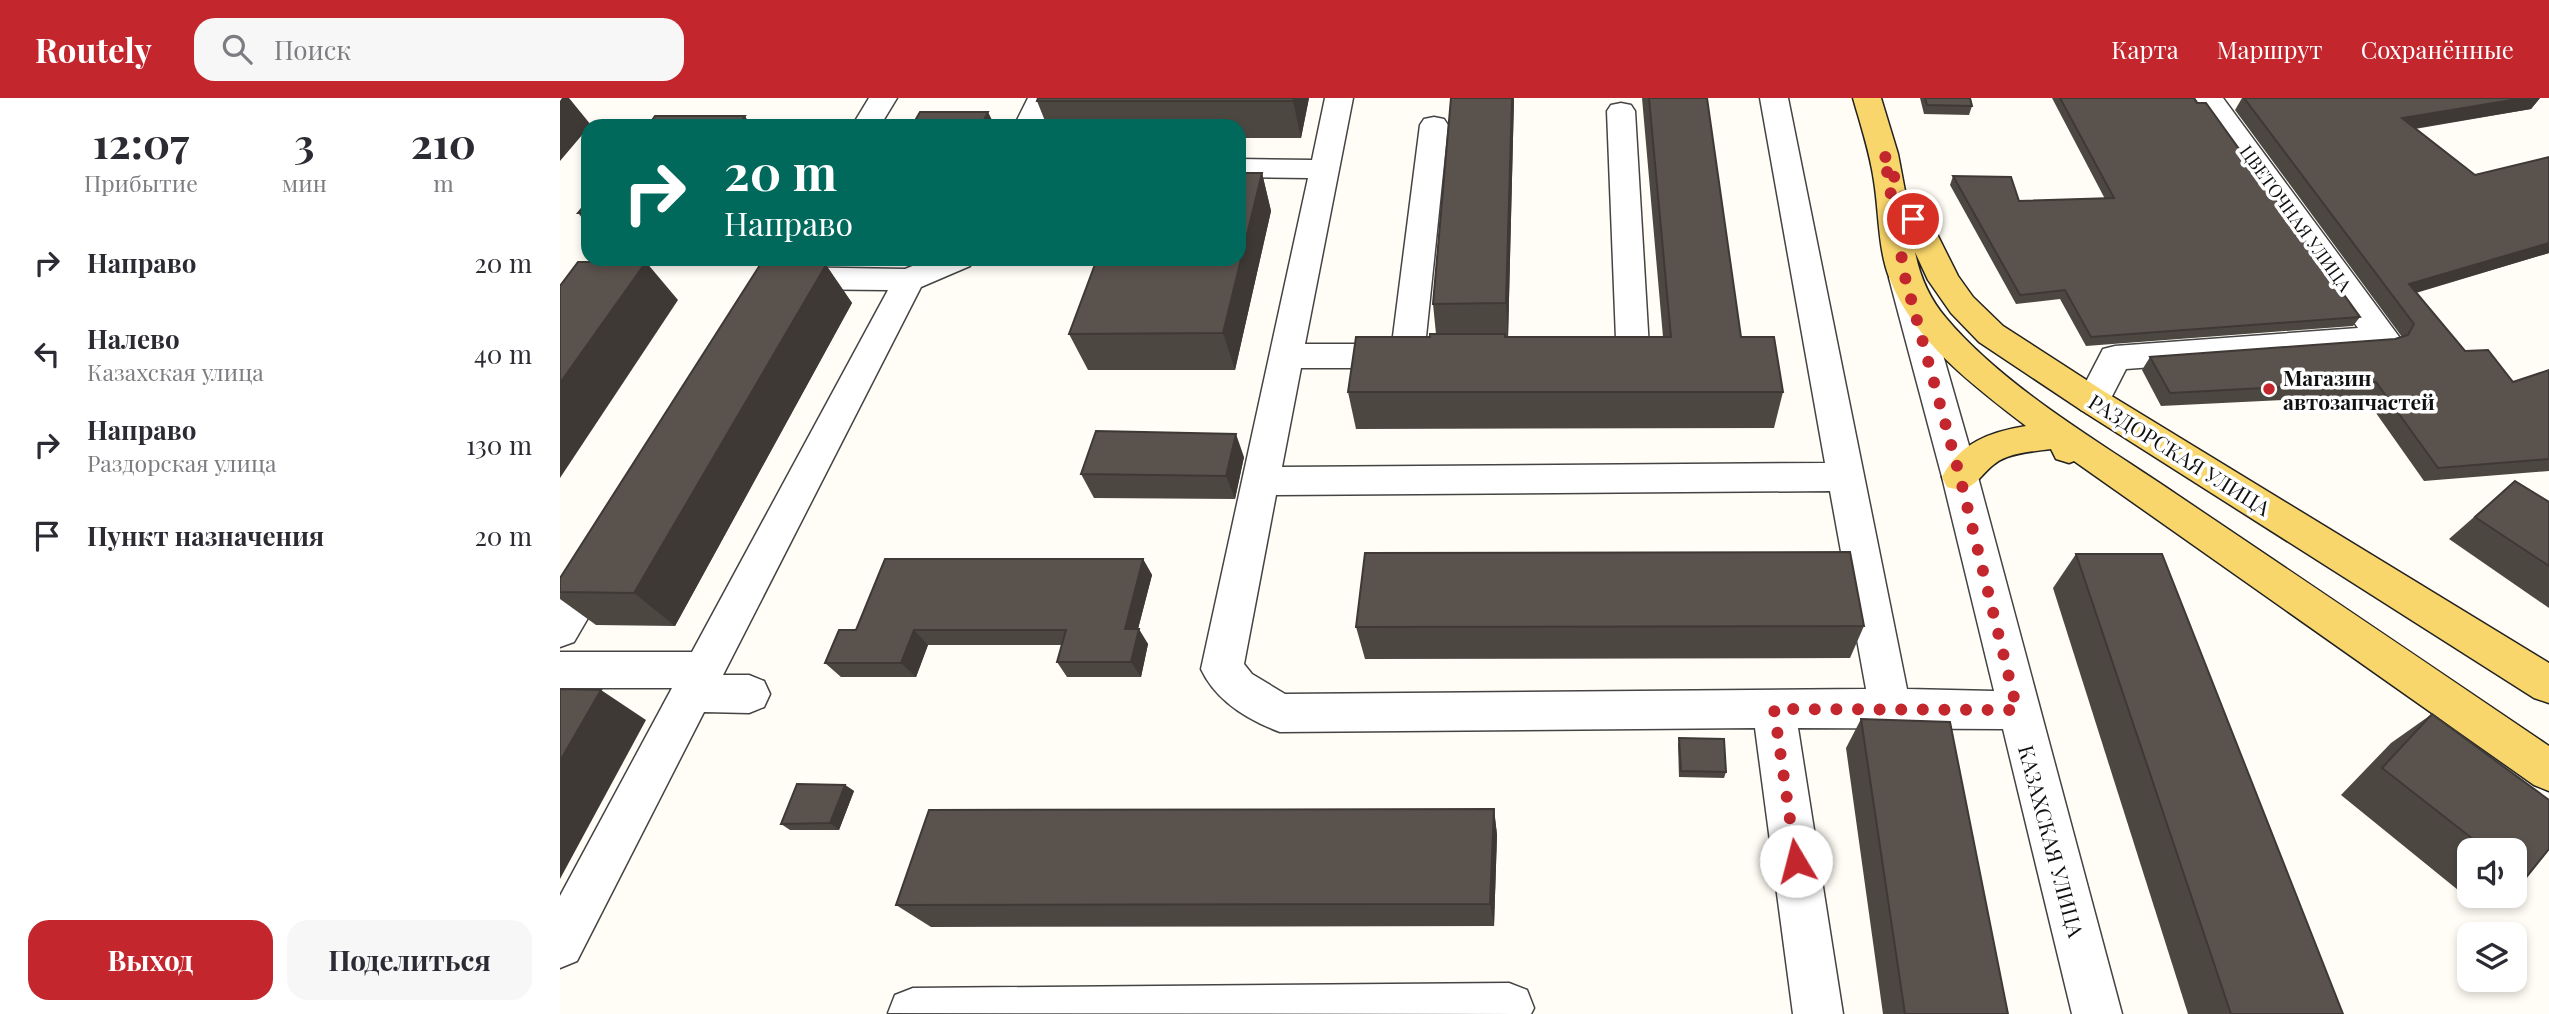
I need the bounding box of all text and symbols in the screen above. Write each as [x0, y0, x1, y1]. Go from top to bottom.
search box [194, 18, 684, 81]
text: Routely [35, 27, 152, 71]
icon: search [218, 30, 256, 68]
text: Поиск [274, 32, 351, 67]
text: Карта [2111, 33, 2179, 65]
text: Маршрут [2217, 33, 2323, 65]
text: Сохранённые [2361, 33, 2514, 65]
text: 12:07 [93, 114, 189, 170]
text: 3 [294, 114, 315, 170]
text: 210 [411, 114, 476, 170]
text: 20 m [724, 138, 837, 203]
street label: ЦВЕТОЧНАЯ УЛИЦА [2235, 140, 2358, 297]
icon: right [609, 147, 700, 238]
text: Прибытие [84, 167, 198, 198]
text: мин [282, 167, 327, 198]
text: m [433, 167, 454, 198]
pin [1883, 189, 1943, 249]
icon: arrive [1894, 200, 1932, 238]
text: Направо [724, 201, 853, 244]
icon: right [28, 244, 66, 282]
text: Направо [87, 245, 196, 280]
text: 20 m [474, 245, 532, 280]
text: Налево [87, 321, 180, 356]
icon: left [28, 335, 66, 373]
text: 40 m [474, 336, 532, 371]
text: Казахская улица [87, 356, 264, 387]
place label: Магазин автозапчастей [2283, 363, 2435, 415]
marker: Магазин автозапчастей [2261, 381, 2277, 397]
street label: РАЗДОРСКАЯ УЛИЦА [2084, 387, 2277, 522]
text: Направо [87, 412, 196, 447]
icon: right [28, 426, 66, 464]
text: 130 m [466, 427, 532, 462]
text: Раздорская улица [87, 447, 276, 478]
icon: arrive [28, 517, 66, 555]
text: Пункт назначения [87, 518, 324, 553]
text: 20 m [474, 518, 532, 553]
street label: КАЗАХСКАЯ УЛИЦА [2013, 742, 2091, 941]
position arrow [1759, 824, 1833, 898]
map controls [2457, 838, 2527, 992]
button: sound [2457, 838, 2527, 908]
button: Выход [28, 920, 273, 1000]
button: Поделиться [287, 920, 532, 1000]
button: layers [2457, 922, 2527, 992]

